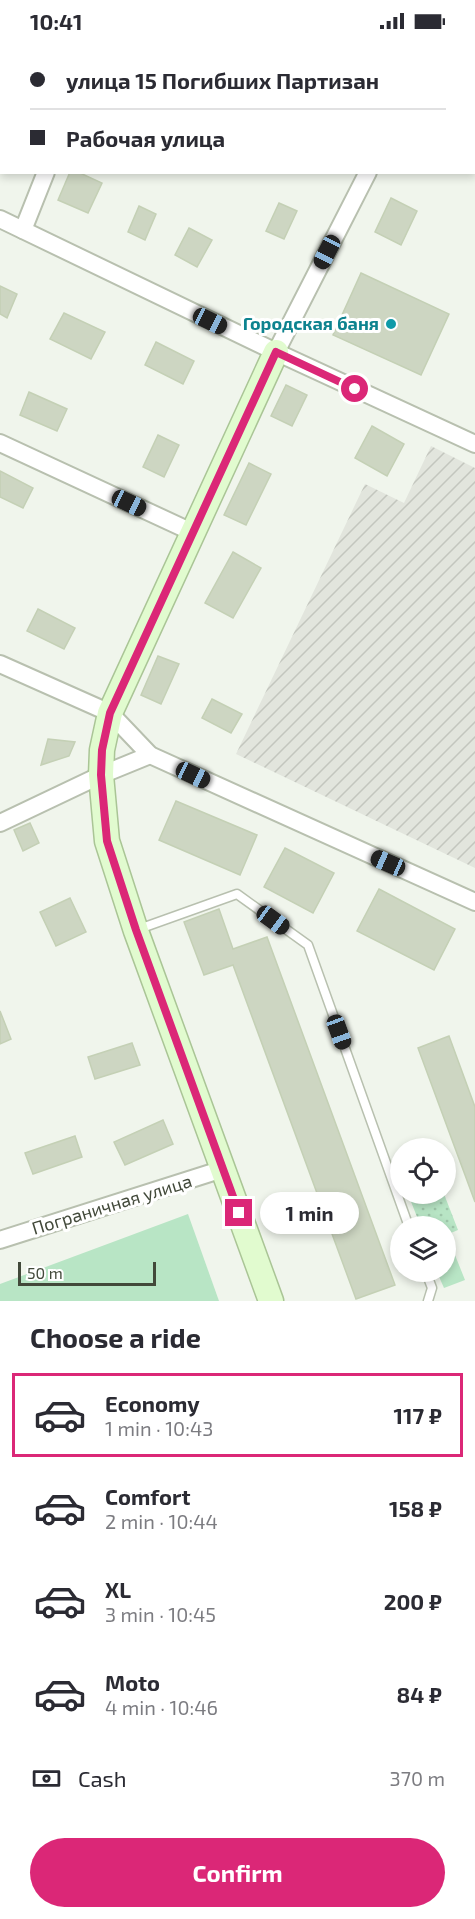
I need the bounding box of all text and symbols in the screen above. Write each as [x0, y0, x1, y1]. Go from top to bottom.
text: 10:41 [30, 8, 83, 34]
text: улица 15 Погибших Партизан [66, 67, 379, 93]
text: Рабочая улица [66, 125, 225, 151]
car [311, 232, 343, 272]
car [190, 305, 230, 337]
place label: Городская баня [243, 312, 379, 334]
marker: Городская баня [384, 317, 398, 331]
route start [341, 375, 368, 402]
car [109, 487, 149, 519]
car [173, 759, 213, 791]
car [368, 847, 408, 879]
car [253, 902, 293, 938]
car [324, 1012, 354, 1052]
map controls [390, 1138, 456, 1282]
button: locate [390, 1138, 456, 1204]
street label: Пограничная улица [29, 1169, 194, 1239]
callout: 1 min [260, 1192, 359, 1234]
route end [225, 1199, 252, 1226]
text: 1 min [285, 1201, 334, 1225]
button: layers [390, 1216, 456, 1282]
scale bar [18, 1259, 156, 1286]
text: 50 m [27, 1263, 63, 1282]
text: Choose a ride [30, 1321, 201, 1353]
icon: car [33, 1388, 87, 1442]
text: Economy [105, 1390, 200, 1416]
text: 117 ₽ [394, 1402, 442, 1428]
text: 1 min · 10:43 [105, 1416, 213, 1440]
icon: car [33, 1481, 87, 1535]
text: Comfort [105, 1483, 190, 1509]
text: 158 ₽ [389, 1495, 442, 1521]
text: 2 min · 10:44 [105, 1509, 218, 1533]
icon: car [33, 1574, 87, 1628]
text: XL [105, 1576, 131, 1602]
text: 200 ₽ [384, 1588, 442, 1614]
text: 3 min · 10:45 [105, 1602, 216, 1626]
icon: car [33, 1667, 87, 1721]
text: Moto [105, 1669, 160, 1695]
text: 84 ₽ [397, 1681, 442, 1707]
text: 4 min · 10:46 [105, 1695, 218, 1719]
icon: cash [30, 1762, 63, 1795]
text: Cash [78, 1765, 127, 1791]
text: 370 m [390, 1766, 445, 1790]
button: Confirm [30, 1838, 445, 1907]

